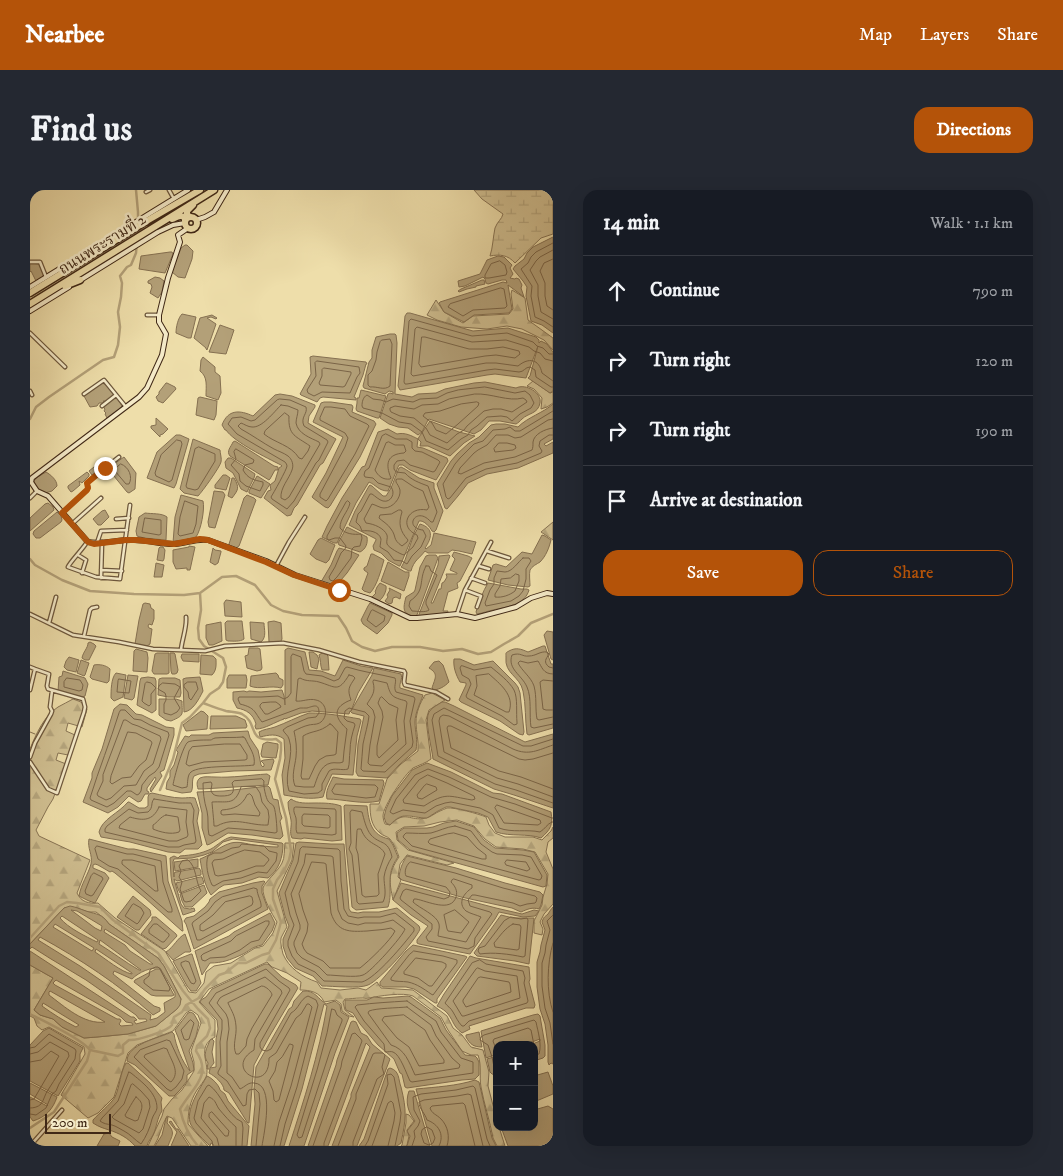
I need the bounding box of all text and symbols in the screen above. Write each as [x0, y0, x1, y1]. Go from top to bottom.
text: Nearbee [25, 20, 104, 50]
text: Map [859, 24, 892, 46]
text: Layers [920, 24, 969, 46]
text: Share [997, 24, 1038, 46]
button: Directions [914, 107, 1033, 153]
text: Find us [30, 108, 132, 152]
street label: ถนนพระรามที่ 2 [54, 208, 150, 279]
text: 14 min [603, 210, 659, 236]
text: Walk · 1.1 km [930, 213, 1013, 233]
icon: ahead [603, 277, 631, 305]
text: Continue [650, 279, 720, 302]
text: 790 m [973, 281, 1013, 301]
icon: right [603, 347, 631, 375]
text: Turn right [650, 349, 730, 372]
text: 120 m [975, 351, 1013, 371]
icon: right [603, 417, 631, 445]
text: Turn right [650, 419, 730, 442]
text: 190 m [975, 421, 1013, 441]
route end [94, 457, 117, 480]
icon: arrive [603, 487, 631, 515]
text: Arrive at destination [650, 489, 802, 512]
button: Save [603, 550, 803, 596]
button: Share [813, 550, 1013, 596]
route start [328, 579, 351, 602]
map controls [493, 1041, 538, 1131]
button: + [493, 1041, 538, 1086]
button: − [493, 1086, 538, 1131]
scale bar [45, 1111, 111, 1134]
text: 200 m [52, 1114, 87, 1132]

